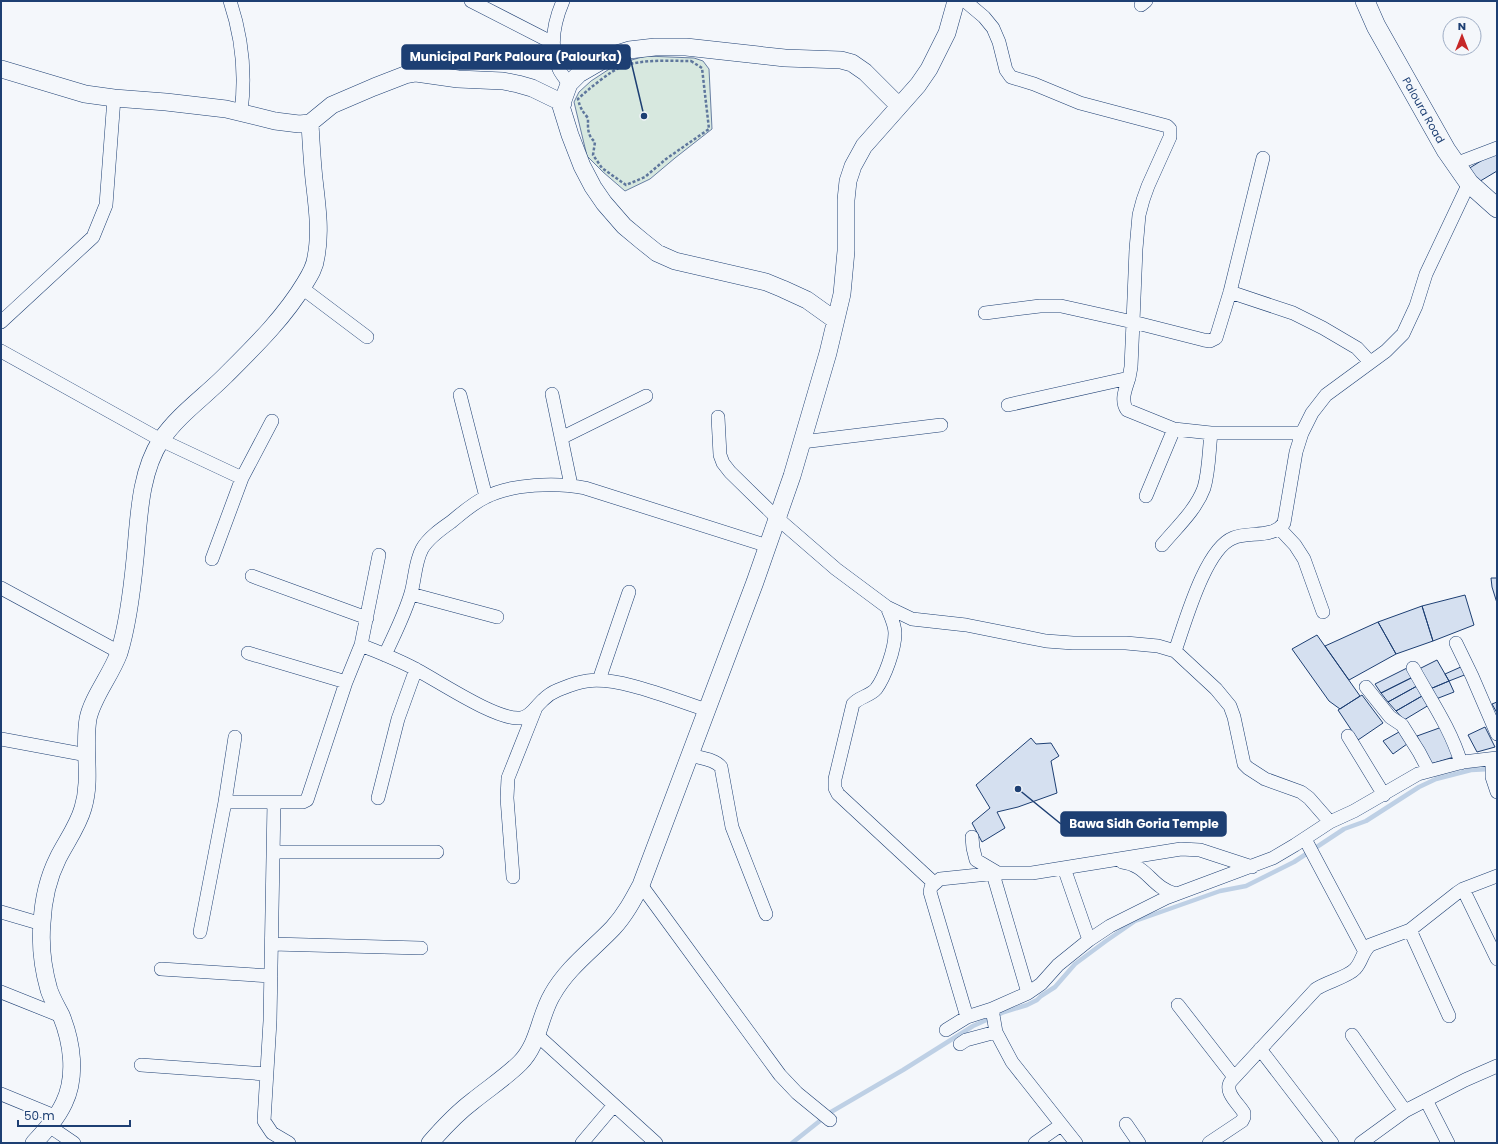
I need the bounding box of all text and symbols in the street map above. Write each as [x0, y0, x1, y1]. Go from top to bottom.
north arrow [1442, 16, 1482, 56]
text: N [1458, 18, 1466, 34]
callout: Municipal Park Paloura (Palourka) [402, 45, 630, 69]
text: Municipal Park Paloura (Palourka) [410, 48, 622, 65]
street label: Paloura Road [1398, 74, 1449, 146]
callout: Bawa Sidh Goria Temple [1061, 812, 1226, 836]
text: Bawa Sidh Goria Temple [1069, 815, 1219, 832]
scale bar [18, 1102, 130, 1128]
text: 50 m [24, 1107, 55, 1124]

